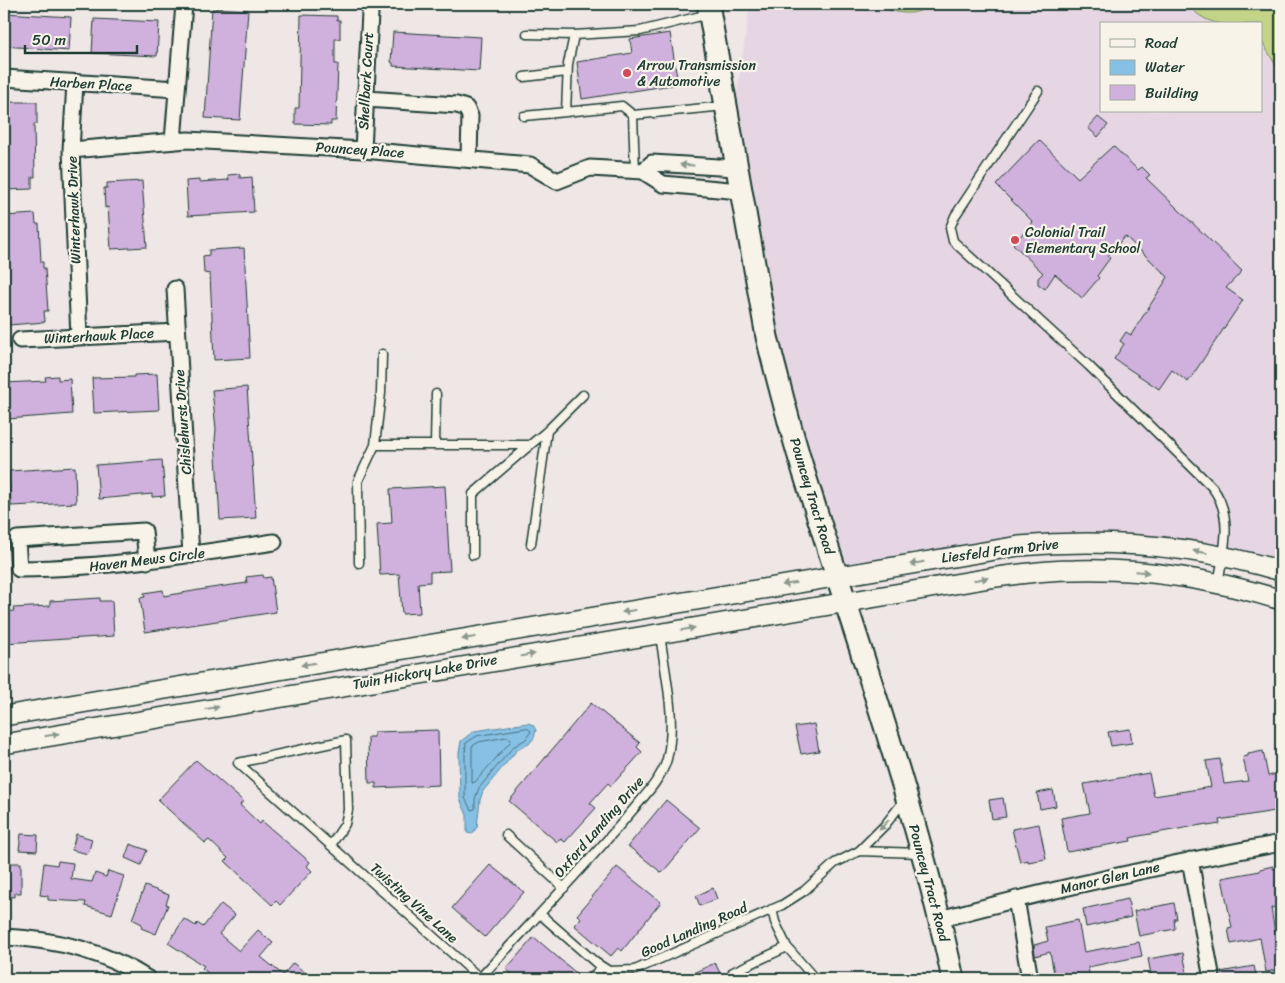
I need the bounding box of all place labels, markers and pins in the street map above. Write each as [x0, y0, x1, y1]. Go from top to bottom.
place label: Arrow Transmission & Automotive [636, 53, 756, 94]
marker: Arrow Transmission & Automotive [621, 67, 633, 79]
place label: Colonial Trail Elementary School [1025, 220, 1142, 261]
marker: Colonial Trail Elementary School [1009, 234, 1021, 246]

